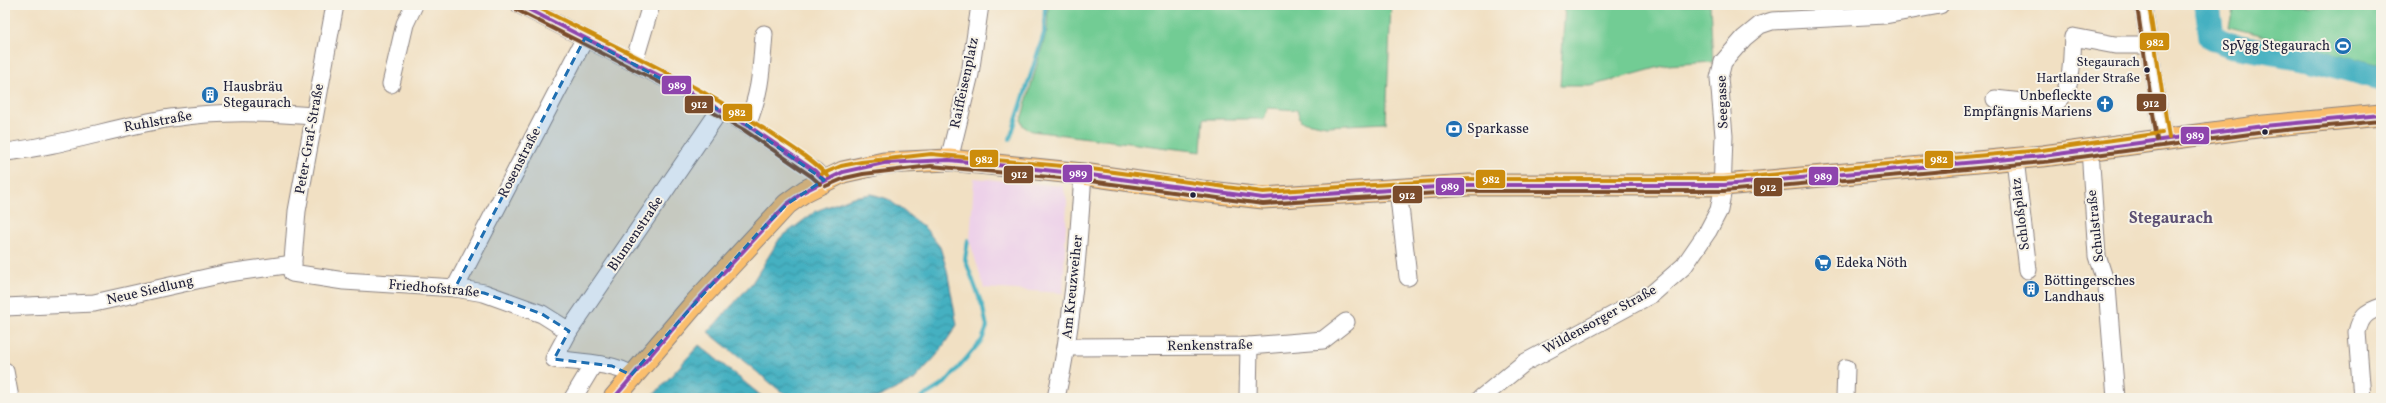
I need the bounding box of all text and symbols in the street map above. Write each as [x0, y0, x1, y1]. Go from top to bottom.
line badge: 982 [2139, 32, 2170, 51]
street label: Raiffeisenplatz [946, 36, 984, 130]
text: 982 [2146, 36, 2164, 51]
sports icon: SpVgg Stegaurach [2333, 36, 2353, 56]
place label: SpVgg Stegaurach [2222, 37, 2330, 56]
place label: Stegaurach Hartlander Straße [2036, 54, 2140, 88]
marker: Stegaurach Hartlander Straße [2142, 65, 2152, 75]
street label: Seegasse [1713, 74, 1733, 129]
line badge: 989 [661, 75, 692, 95]
place label: Hausbräu Stegaurach [223, 78, 291, 113]
text: 989 [668, 79, 686, 94]
street label: Peter-Graf-Straße [291, 82, 329, 196]
building icon: Hausbräu Stegaurach [200, 85, 220, 105]
place label: Unbefleckte Empfängnis Mariens [1963, 87, 2092, 122]
line badge: 912 [2136, 93, 2167, 112]
church icon: Unbefleckte Empfängnis Mariens [2095, 94, 2115, 114]
line badge: 912 [684, 95, 714, 114]
text: 912 [2143, 97, 2159, 112]
text: 912 [691, 98, 707, 113]
line badge: 982 [722, 103, 753, 122]
text: 982 [728, 106, 746, 121]
street label: Ruhlstraße [122, 107, 194, 137]
bank icon: Sparkasse [1444, 119, 1464, 139]
place label: Sparkasse [1467, 120, 1529, 139]
street label: Rosenstraße [494, 124, 546, 201]
line badge: 989 [2180, 126, 2210, 145]
unlabelled marker [2260, 127, 2270, 137]
text: 989 [2186, 129, 2204, 144]
line badge: 982 [969, 149, 999, 168]
line badge: 982 [1924, 150, 1954, 169]
text: 982 [975, 153, 993, 168]
text: 982 [1930, 153, 1948, 168]
line badge: 989 [1062, 164, 1093, 183]
line badge: 912 [1003, 165, 1034, 184]
line badge: 989 [1808, 166, 1839, 186]
text: 989 [1069, 167, 1087, 182]
text: 912 [1011, 168, 1027, 183]
line badge: 982 [1475, 169, 1506, 189]
text: 989 [1814, 170, 1832, 185]
text: 982 [1482, 173, 1500, 188]
line badge: 989 [1435, 177, 1465, 196]
line badge: 912 [1753, 177, 1783, 197]
street label: Schloßplatz [2007, 177, 2035, 251]
text: 989 [1441, 180, 1459, 195]
text: 912 [1760, 181, 1776, 196]
line badge: 912 [1392, 185, 1423, 204]
street label: Schulstraße [2083, 188, 2109, 263]
text: 912 [1399, 189, 1415, 204]
unlabelled marker [1188, 190, 1198, 200]
street label: Blumenstraße [604, 192, 668, 275]
district label: Stegaurach [2129, 208, 2213, 230]
street label: Am Kreuzweiher [1058, 234, 1088, 340]
supermarket icon: Edeka Nöth [1813, 253, 1833, 273]
place label: Edeka Nöth [1836, 254, 1907, 273]
street label: Neue Siedlung [105, 272, 195, 310]
place label: Böttingersches Landhaus [2044, 272, 2135, 307]
street label: Friedhofstraße [388, 276, 481, 302]
building icon: Böttingersches Landhaus [2021, 279, 2041, 299]
street label: Wildensorger Straße [1540, 281, 1661, 359]
street label: Renkenstraße [1167, 336, 1253, 356]

